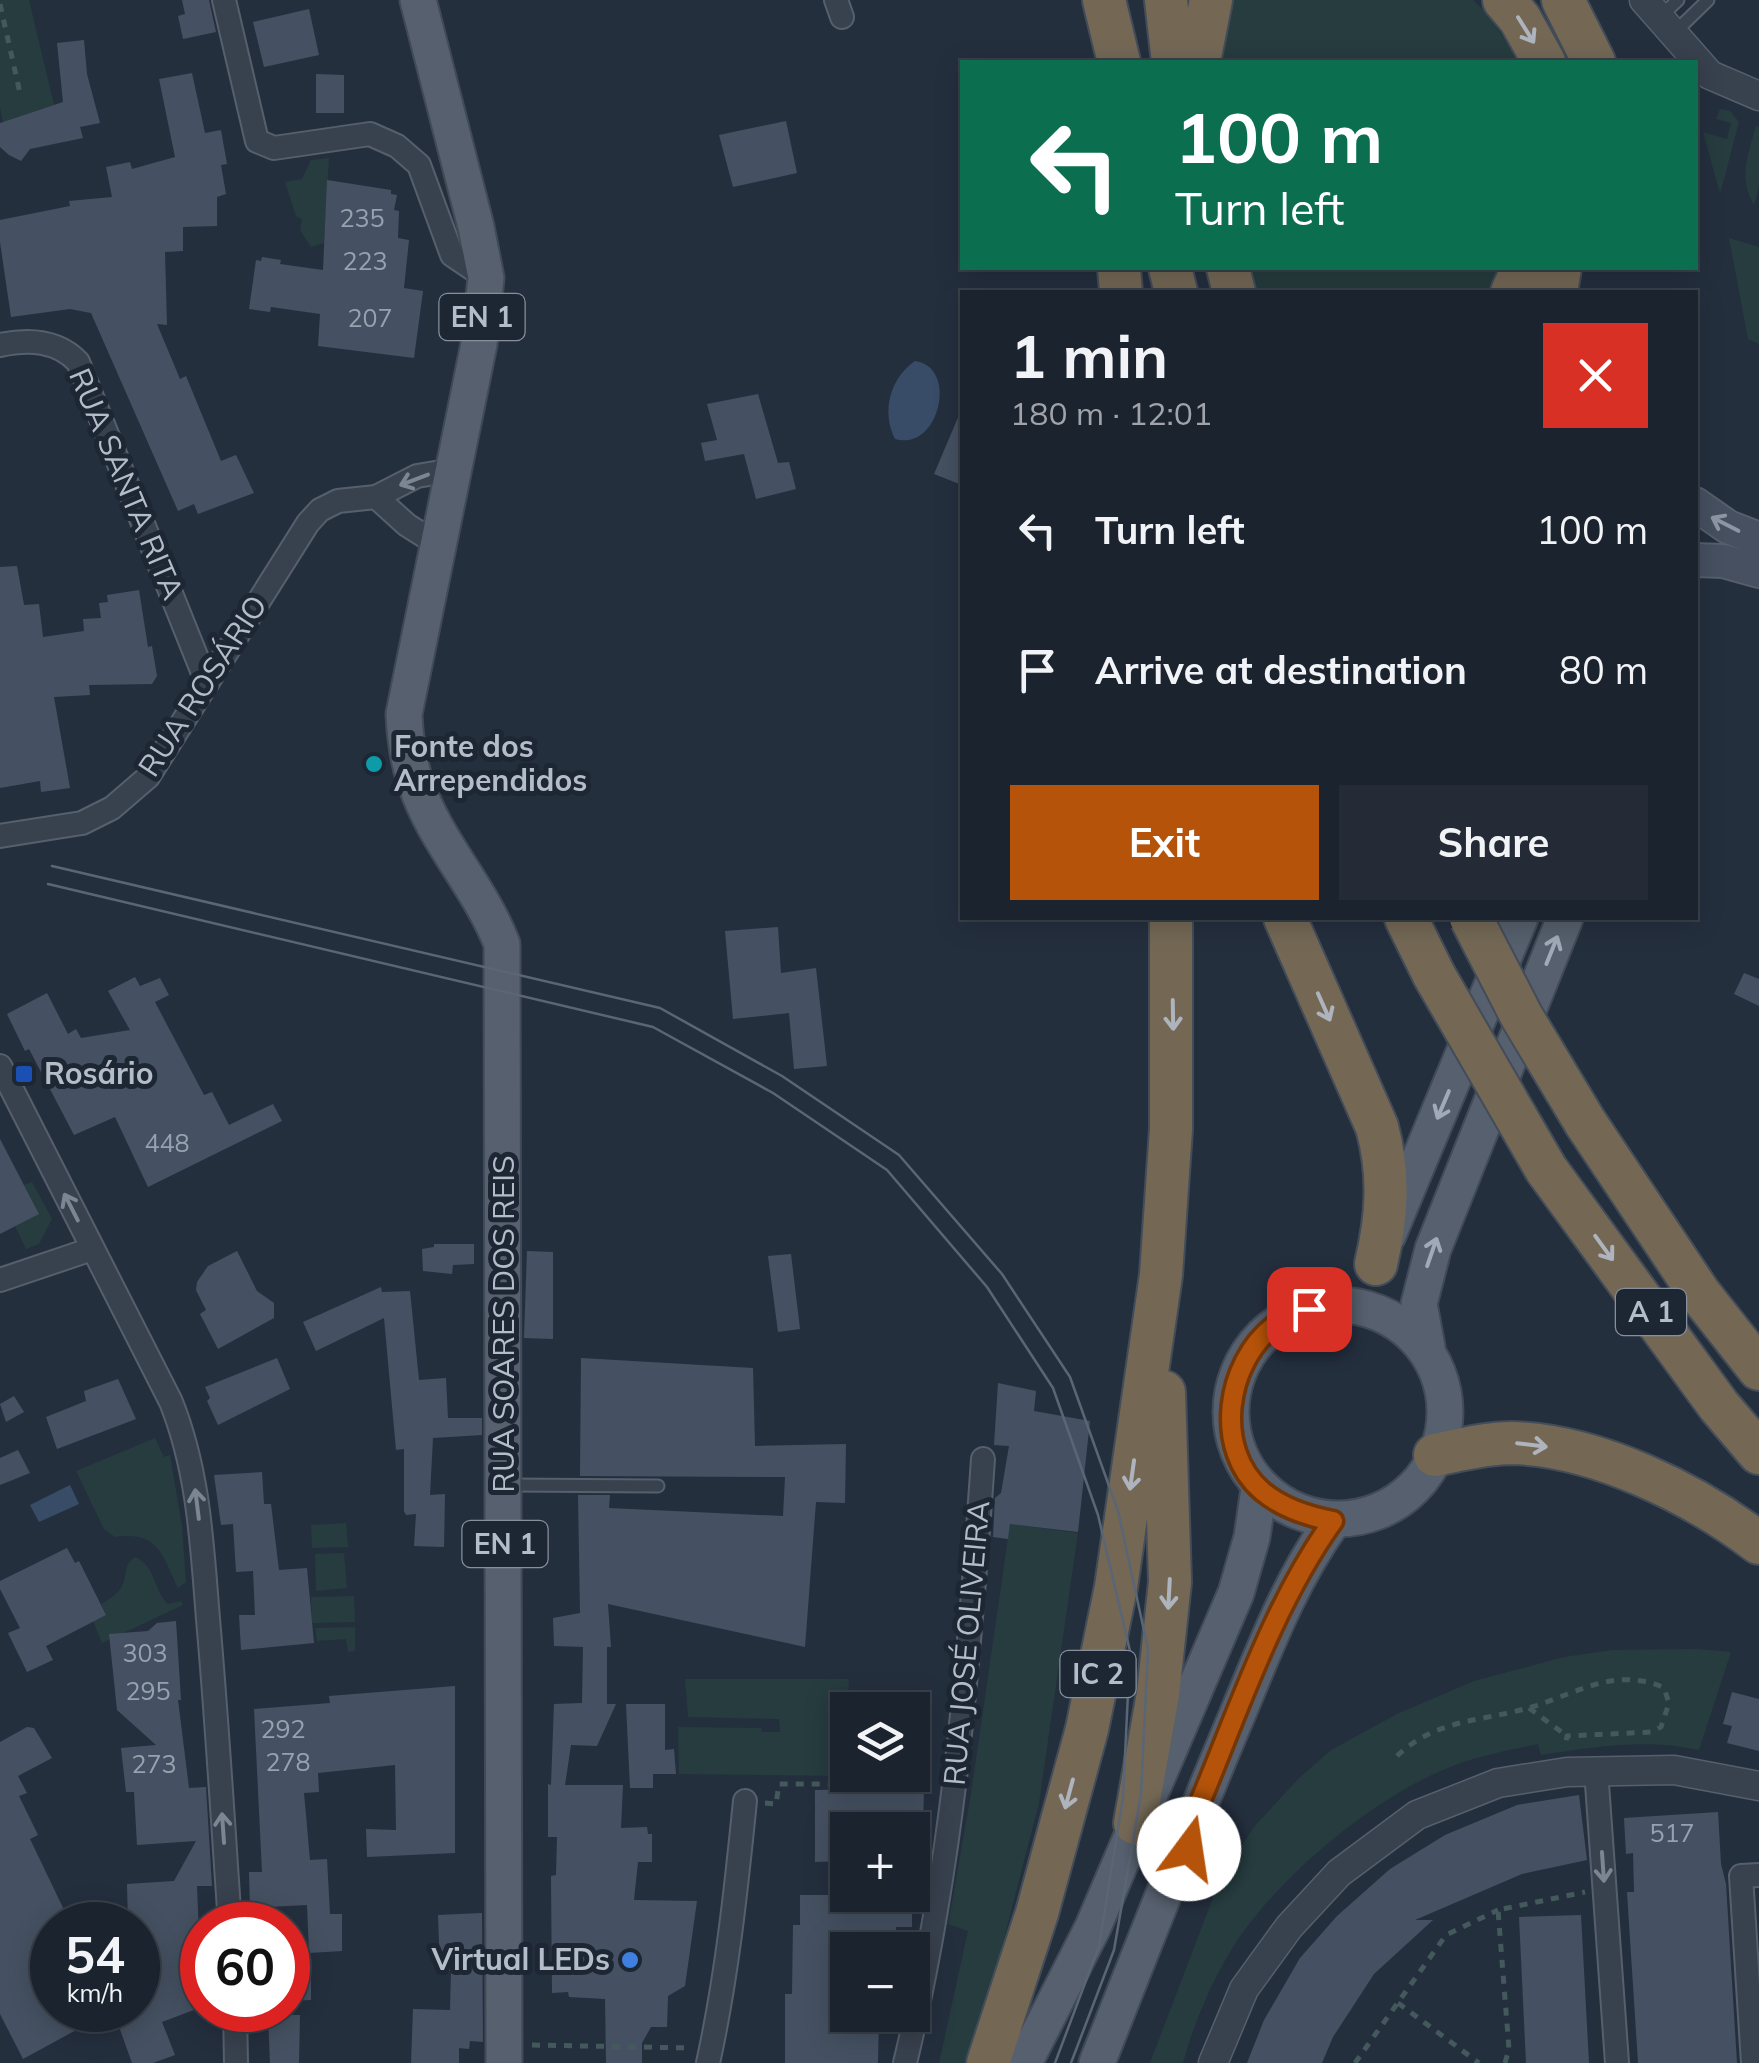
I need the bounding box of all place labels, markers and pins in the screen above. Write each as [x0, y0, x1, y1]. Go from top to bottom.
place label: Fonte dos Arrependidos [394, 727, 587, 799]
marker: Fonte dos Arrependidos [363, 753, 385, 775]
place label: Rosário [44, 1054, 153, 1092]
marker: Rosário [13, 1063, 35, 1085]
pin [1267, 1267, 1352, 1352]
place label: Virtual LEDs [430, 1940, 610, 1978]
marker: Virtual LEDs [619, 1949, 641, 1971]

